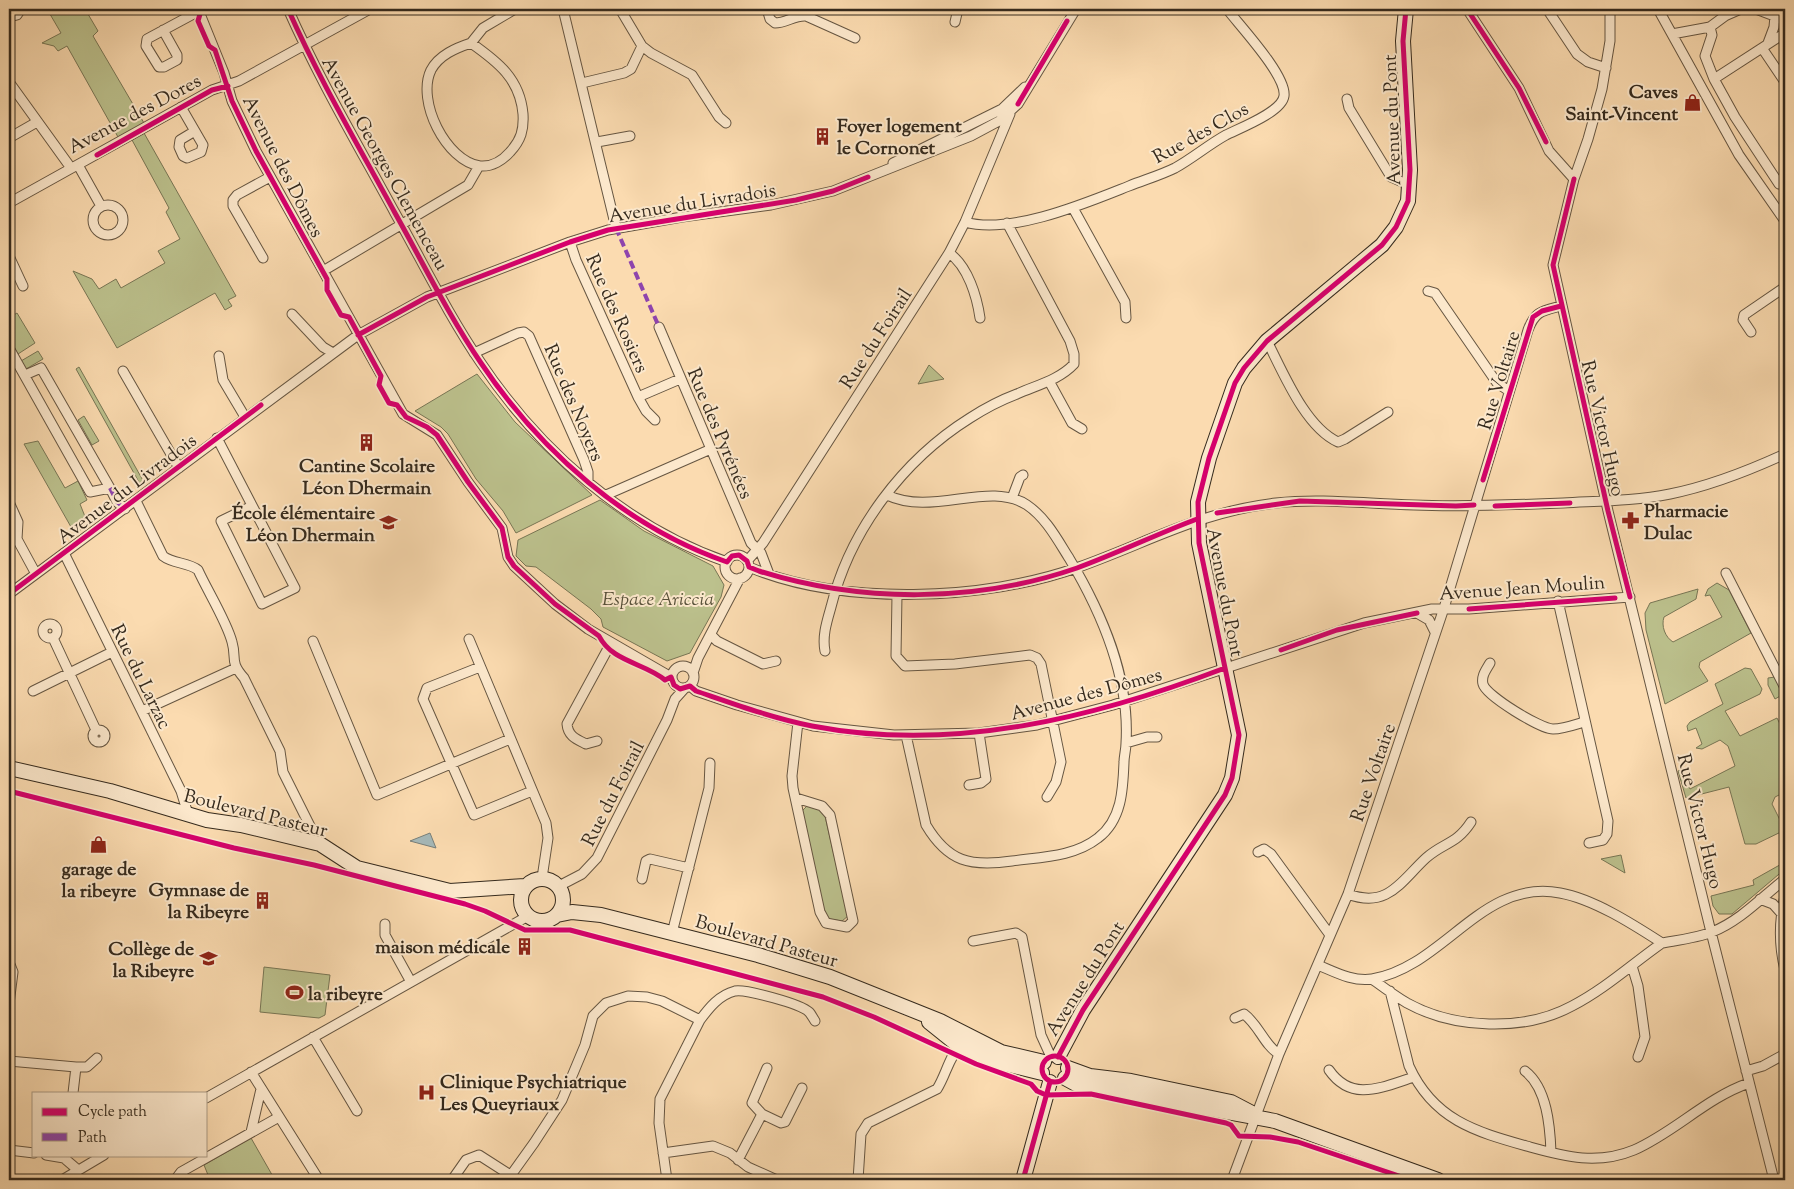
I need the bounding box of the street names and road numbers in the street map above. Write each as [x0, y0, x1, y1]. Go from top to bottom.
street label: Avenue Georges Clemenceau [314, 52, 454, 276]
street label: Avenue du Pont [1378, 54, 1409, 186]
street label: Avenue des Dores [64, 69, 207, 162]
street label: Avenue des Dômes [234, 92, 329, 243]
street label: Rue des Clos [1148, 97, 1254, 172]
street label: Avenue du Livradois [607, 178, 778, 231]
street label: Rue des Rosiers [577, 250, 654, 378]
street label: Rue du Foirail [834, 284, 920, 395]
street label: Rue Voltaire [1473, 328, 1528, 434]
street label: Rue des Noyers [536, 340, 610, 466]
street label: Rue Victor Hugo [1573, 358, 1630, 499]
street label: Rue des Pyrénées [679, 364, 758, 504]
street label: Avenue du Livradois [52, 428, 203, 552]
street label: Avenue du Pont [1198, 526, 1249, 660]
street label: Avenue Jean Moulin [1438, 570, 1606, 609]
street label: Rue du Larzac [103, 620, 177, 735]
street label: Avenue des Dômes [1008, 662, 1165, 729]
street label: Rue Voltaire [1345, 720, 1404, 826]
street label: Rue du Foirail [576, 737, 652, 851]
street label: Rue Victor Hugo [1669, 751, 1728, 892]
street label: Boulevard Pasteur [181, 783, 330, 845]
street label: Boulevard Pasteur [692, 909, 841, 976]
street label: Avenue du Pont [1040, 916, 1133, 1042]

